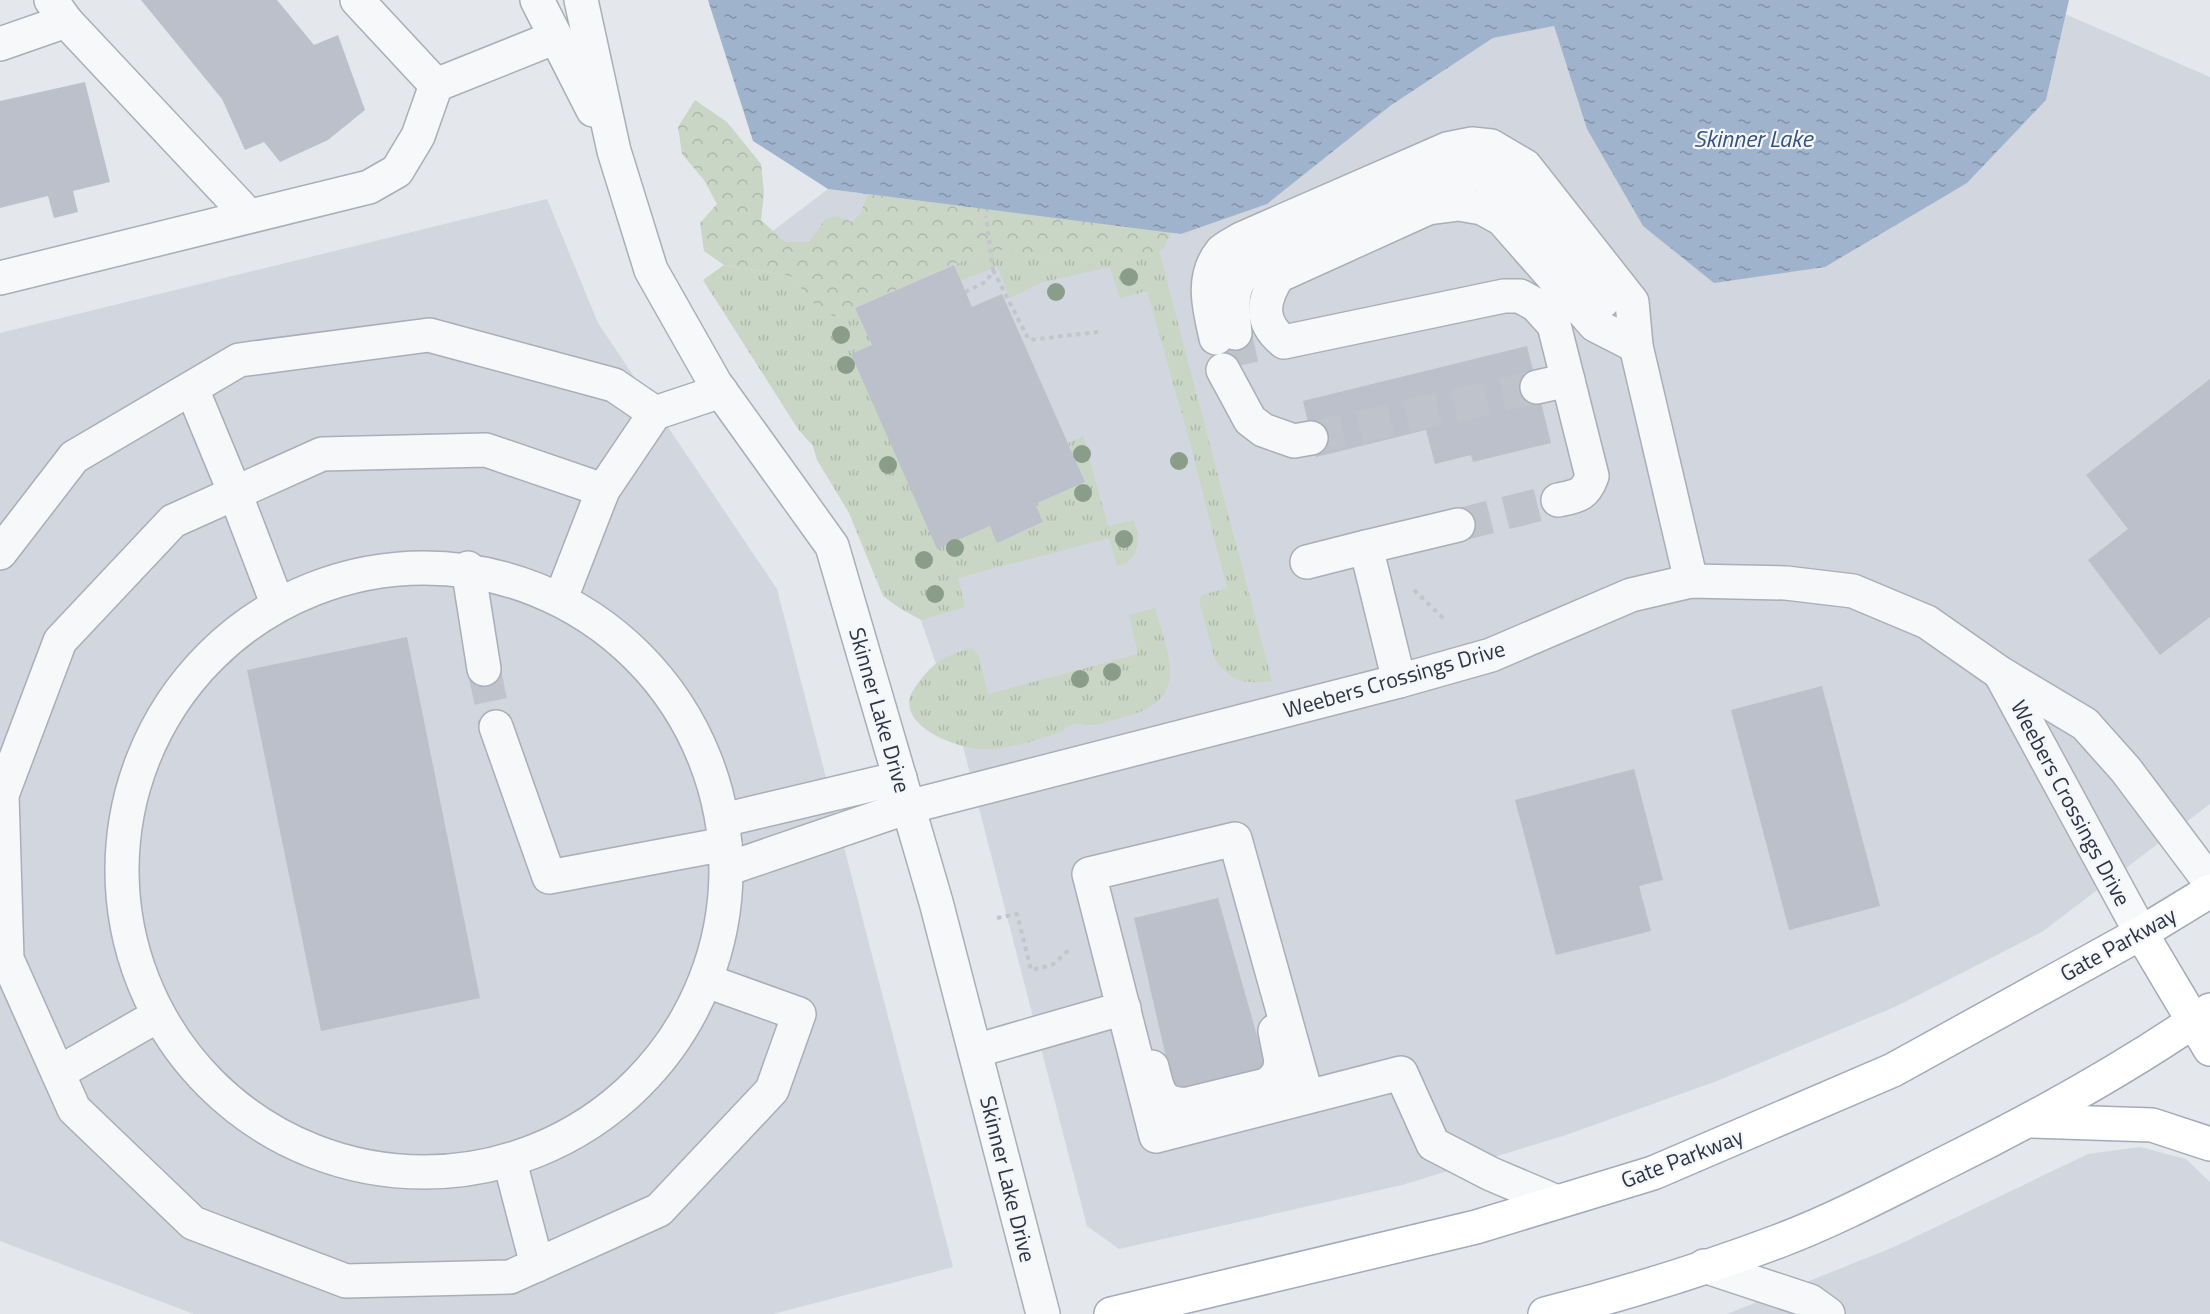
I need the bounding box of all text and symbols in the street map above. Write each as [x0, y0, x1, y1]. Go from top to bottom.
water label: Skinner Lake [1693, 120, 1814, 156]
street label: Skinner Lake Drive [840, 623, 920, 797]
street label: Weebers Crossings Drive [1279, 631, 1509, 727]
street label: Weebers Crossings Drive [2002, 694, 2140, 912]
street label: Gate Parkway [2054, 898, 2183, 990]
street label: Skinner Lake Drive [971, 1092, 1045, 1266]
street label: Gate Parkway [1616, 1119, 1748, 1197]

